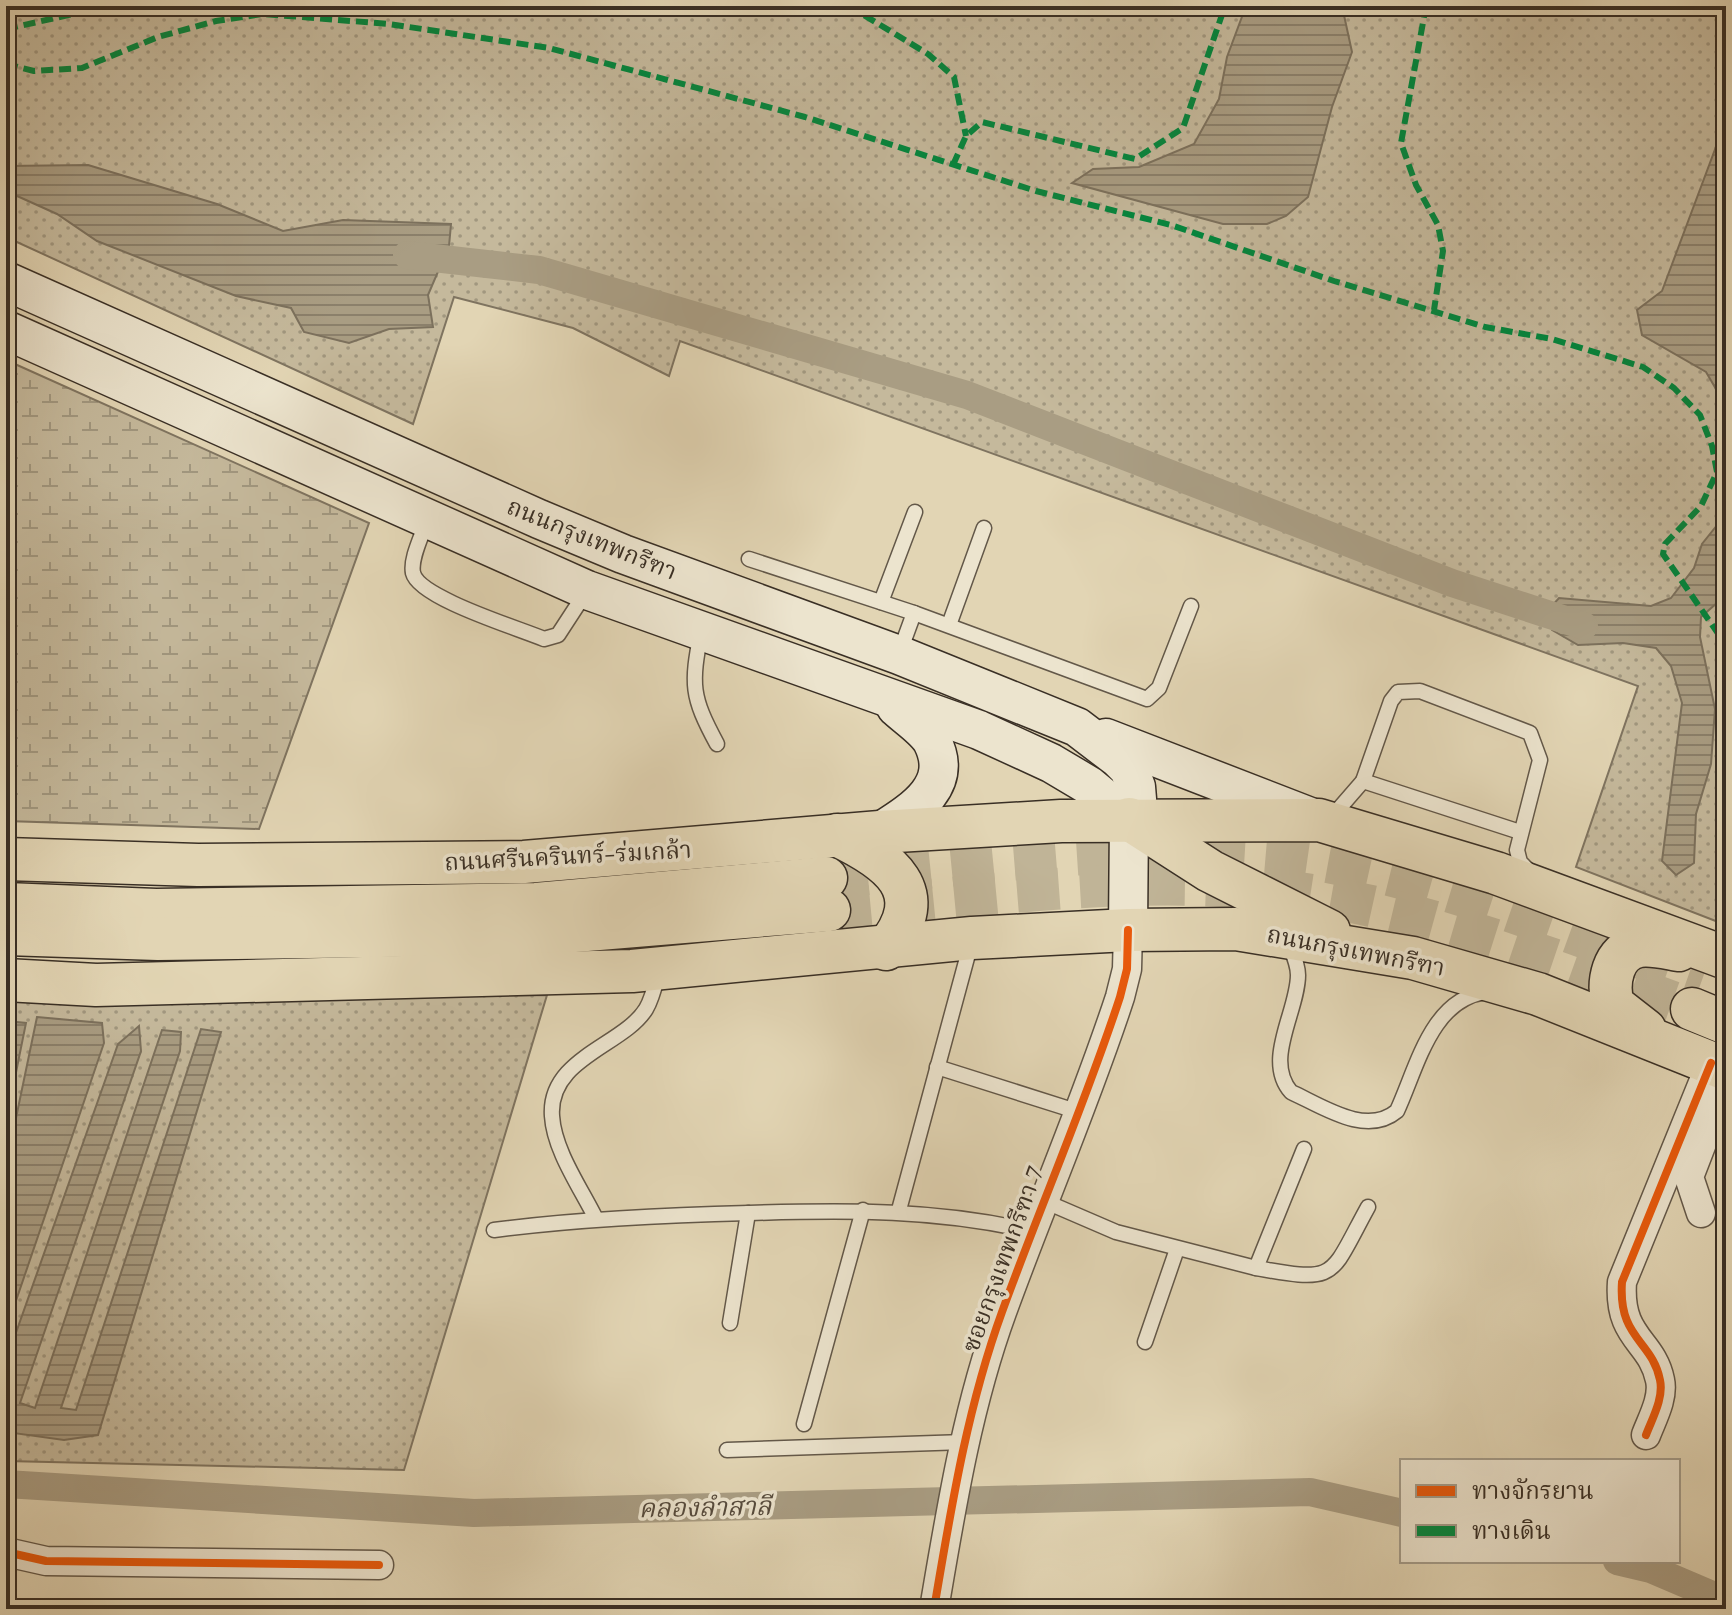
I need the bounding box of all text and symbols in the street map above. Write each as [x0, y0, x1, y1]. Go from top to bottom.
street label: ถนนกรุงเทพกรีฑา [502, 490, 682, 589]
street label: ถนนศรีนครินทร์-ร่มเกล้า [444, 834, 693, 879]
street label: ถนนกรุงเทพกรีฑา [1264, 918, 1448, 985]
street label: ซอยกรุงเทพกรีฑา 7 [954, 1161, 1052, 1357]
legend [1400, 1459, 1680, 1563]
text: ทางจักรยาน [1472, 1475, 1594, 1508]
water label: คลองลำสาลี [638, 1489, 774, 1526]
text: ทางเดิน [1472, 1515, 1551, 1548]

